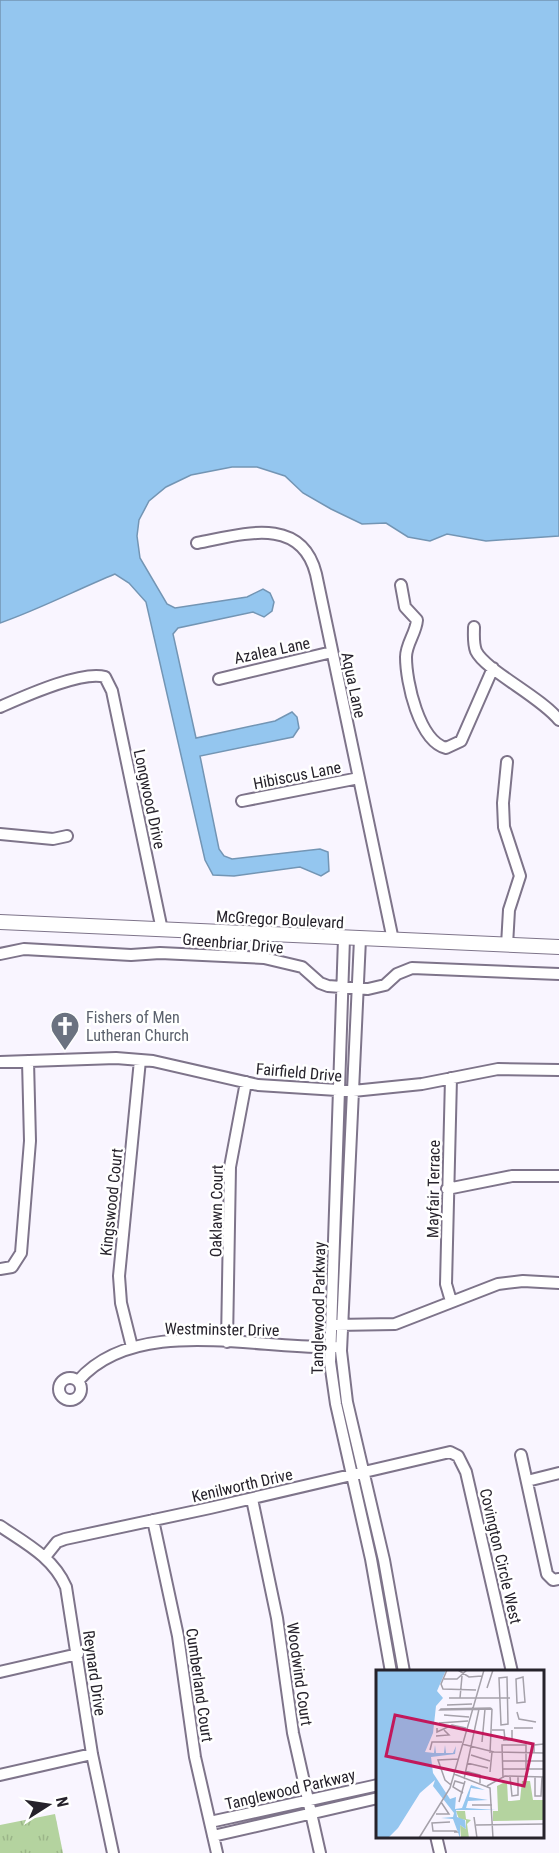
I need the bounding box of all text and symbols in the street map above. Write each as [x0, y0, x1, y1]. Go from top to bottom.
street label: Azalea Lane [232, 633, 312, 668]
street label: Aqua Lane [337, 650, 370, 720]
street label: Longwood Drive [130, 748, 169, 851]
street label: Hibiscus Lane [252, 758, 343, 793]
street label: McGregor Boulevard [215, 907, 345, 932]
street label: Greenbriar Drive [182, 930, 284, 957]
place label: Fishers of Men Lutheran Church [86, 1008, 189, 1045]
church icon: Fishers of Men Lutheran Church [49, 1010, 81, 1052]
street label: Fairfield Drive [255, 1059, 343, 1086]
street label: Mayfair Terrace [423, 1140, 444, 1238]
street label: Kingswood Court [96, 1147, 127, 1257]
street label: Oaklawn Court [206, 1164, 227, 1257]
street label: Tanglewood Parkway [308, 1241, 329, 1375]
street label: Westminster Drive [164, 1319, 280, 1340]
street label: Kenilworth Drive [190, 1465, 294, 1506]
street label: Covington Circle West [476, 1487, 525, 1626]
street label: Woodwind Court [283, 1621, 316, 1727]
street label: Cumberland Court [182, 1627, 217, 1743]
street label: Reynard Drive [79, 1629, 110, 1717]
inset map [376, 1670, 544, 1838]
street label: Tanglewood Parkway [223, 1765, 357, 1814]
north arrow [18, 1775, 78, 1835]
text: N [52, 1795, 72, 1809]

